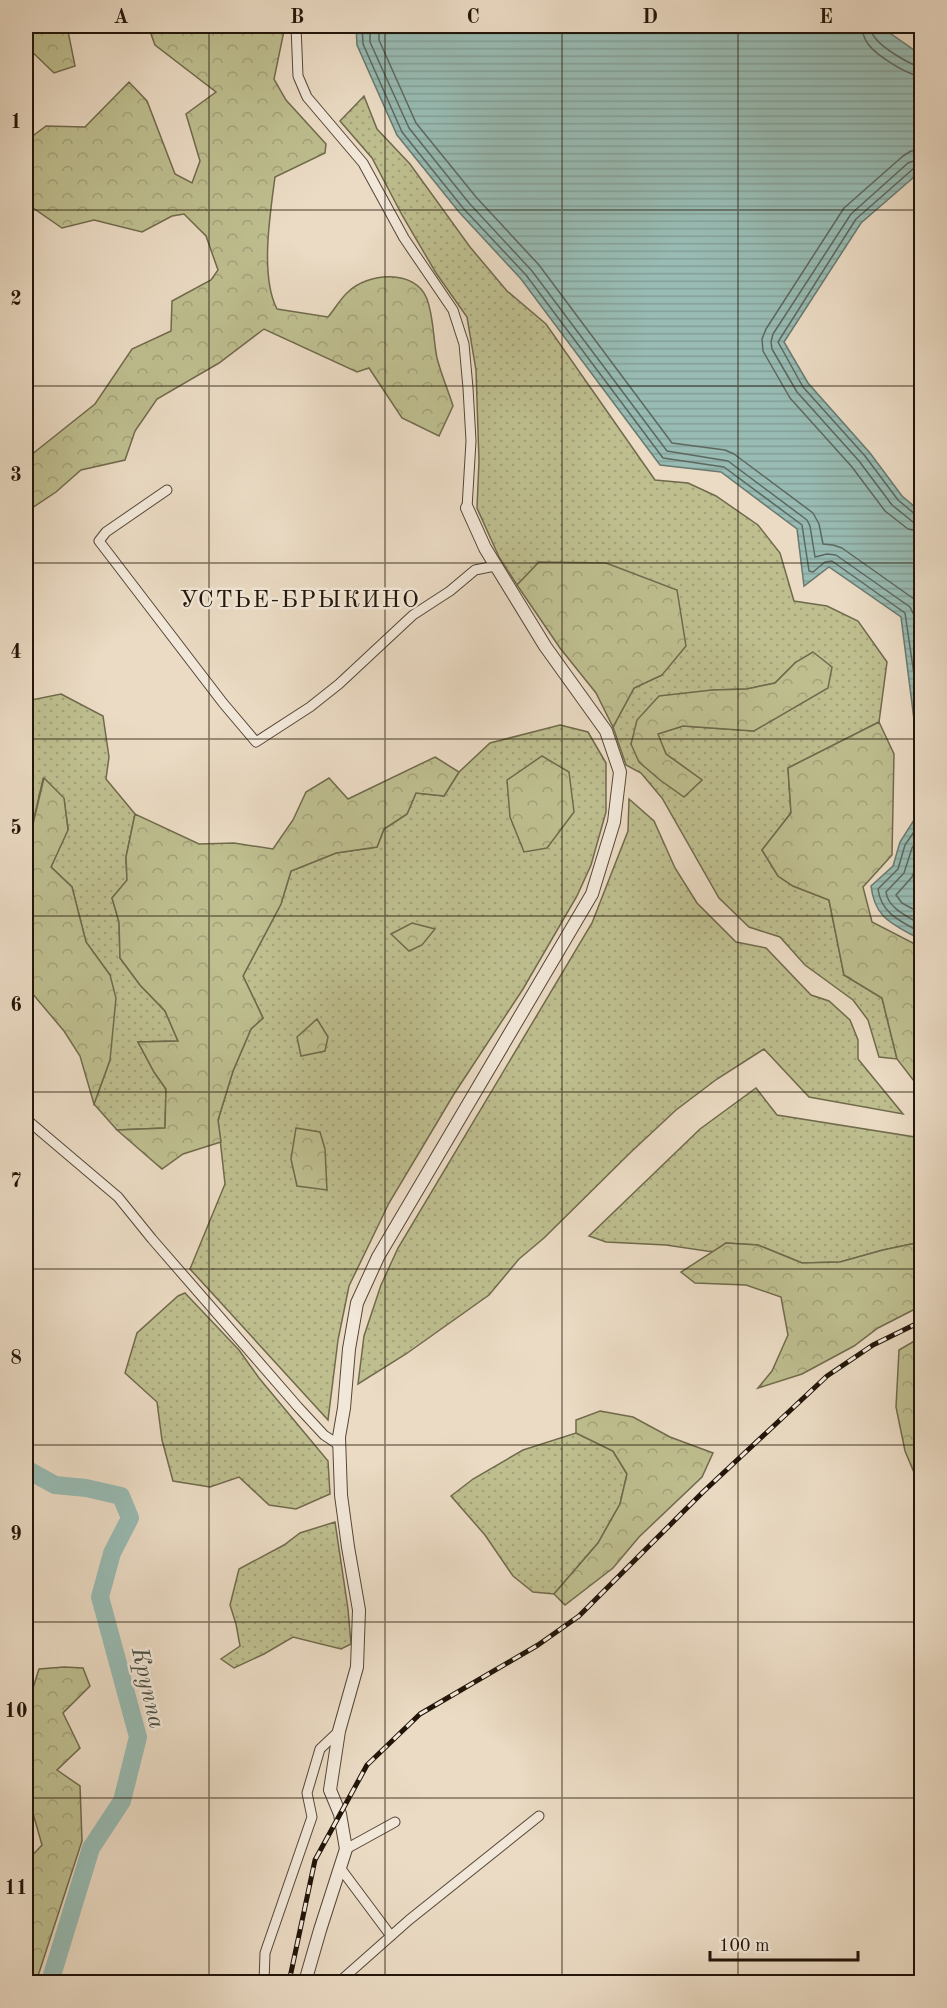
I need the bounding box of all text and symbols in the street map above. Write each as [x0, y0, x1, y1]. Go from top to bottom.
text: A [113, 8, 129, 28]
text: B [290, 8, 304, 28]
text: C [466, 8, 480, 28]
text: D [642, 8, 658, 28]
text: E [819, 8, 833, 28]
text: 1 [10, 113, 22, 133]
text: 2 [10, 290, 22, 310]
text: 3 [10, 466, 22, 486]
district label: УСТЬЕ-БРЫКИНО [180, 589, 420, 613]
text: 4 [10, 643, 22, 663]
text: 5 [10, 818, 22, 839]
text: 6 [10, 996, 22, 1016]
text: 7 [10, 1172, 22, 1192]
text: 8 [10, 1349, 22, 1369]
text: 9 [10, 1525, 22, 1545]
water label: Круппа [126, 1644, 168, 1731]
text: 10 [4, 1702, 28, 1722]
text: 11 [4, 1879, 28, 1899]
scale bar [710, 1924, 858, 1962]
text: 100 m [719, 1937, 770, 1955]

